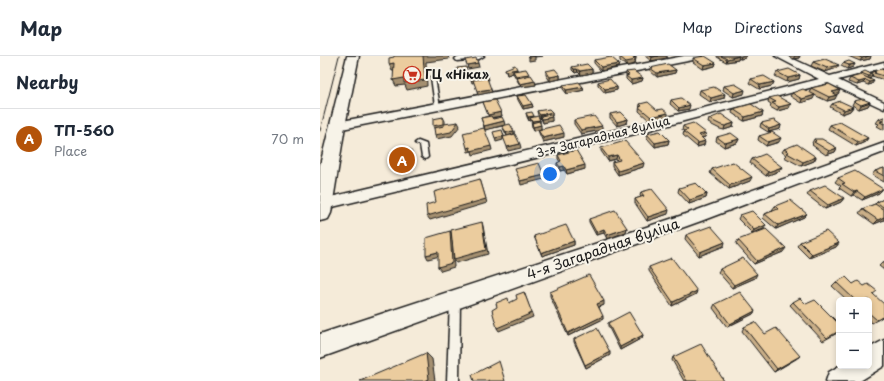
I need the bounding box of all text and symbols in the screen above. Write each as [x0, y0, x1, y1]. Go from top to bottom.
text: Map [20, 14, 62, 42]
text: Map [682, 17, 712, 38]
text: Directions [734, 17, 802, 38]
text: Saved [824, 17, 864, 38]
supermarket icon: ГЦ «Ніка» [402, 65, 422, 85]
place label: ГЦ «Ніка» [425, 65, 489, 83]
text: Nearby [16, 69, 78, 95]
street label: 3-я Загарадная вуліца [534, 111, 672, 161]
text: ТП-560 [54, 118, 114, 141]
text: A [24, 129, 34, 148]
text: 70 m [271, 129, 304, 148]
text: Place [54, 141, 87, 160]
pin: A [389, 145, 415, 175]
your location [540, 164, 560, 184]
street label: 4-я Загарадная вуліца [524, 212, 682, 285]
map controls [836, 297, 872, 369]
button: + [836, 297, 872, 333]
button: − [836, 333, 872, 369]

